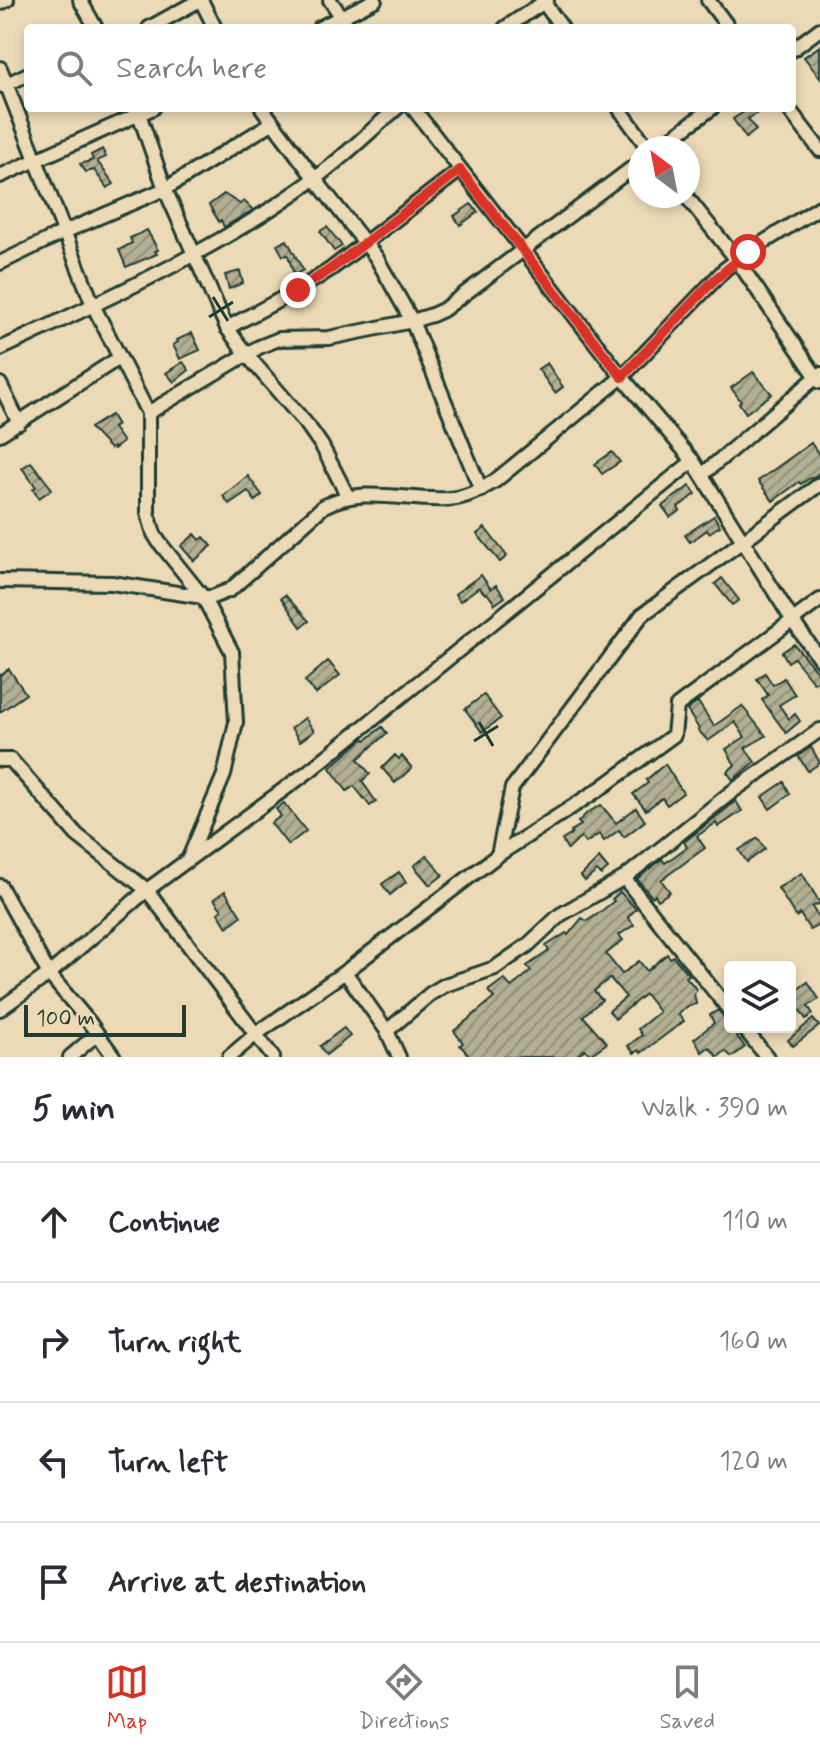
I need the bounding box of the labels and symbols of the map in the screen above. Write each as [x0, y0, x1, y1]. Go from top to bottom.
north arrow [628, 136, 700, 208]
route start [730, 234, 766, 270]
route end [280, 272, 316, 308]
scale bar [24, 1001, 186, 1037]

